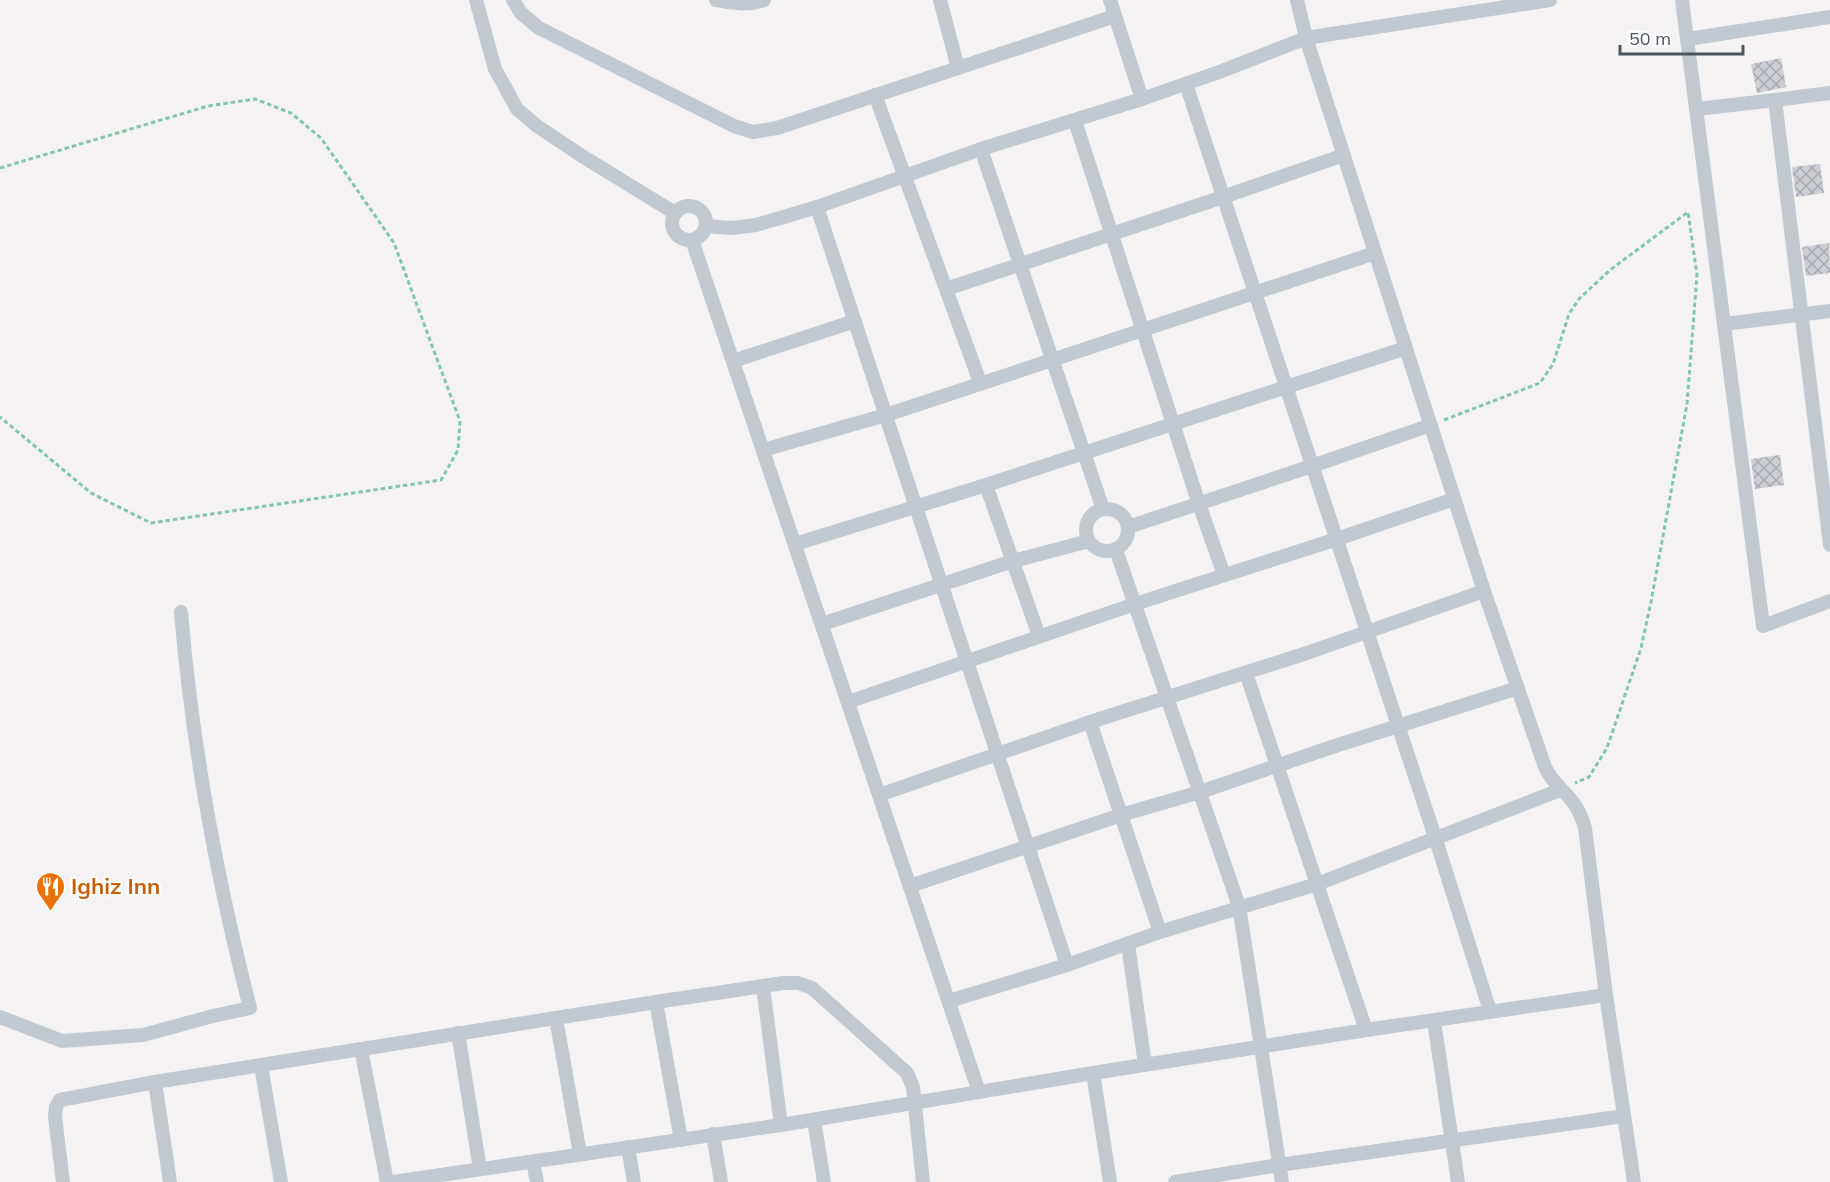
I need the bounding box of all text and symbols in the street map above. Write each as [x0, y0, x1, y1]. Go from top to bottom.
scale bar [1620, 18, 1743, 56]
text: 50 m [1629, 27, 1671, 50]
restaurant icon: Ighiz Inn [34, 870, 66, 912]
place label: Ighiz Inn [71, 872, 160, 900]

